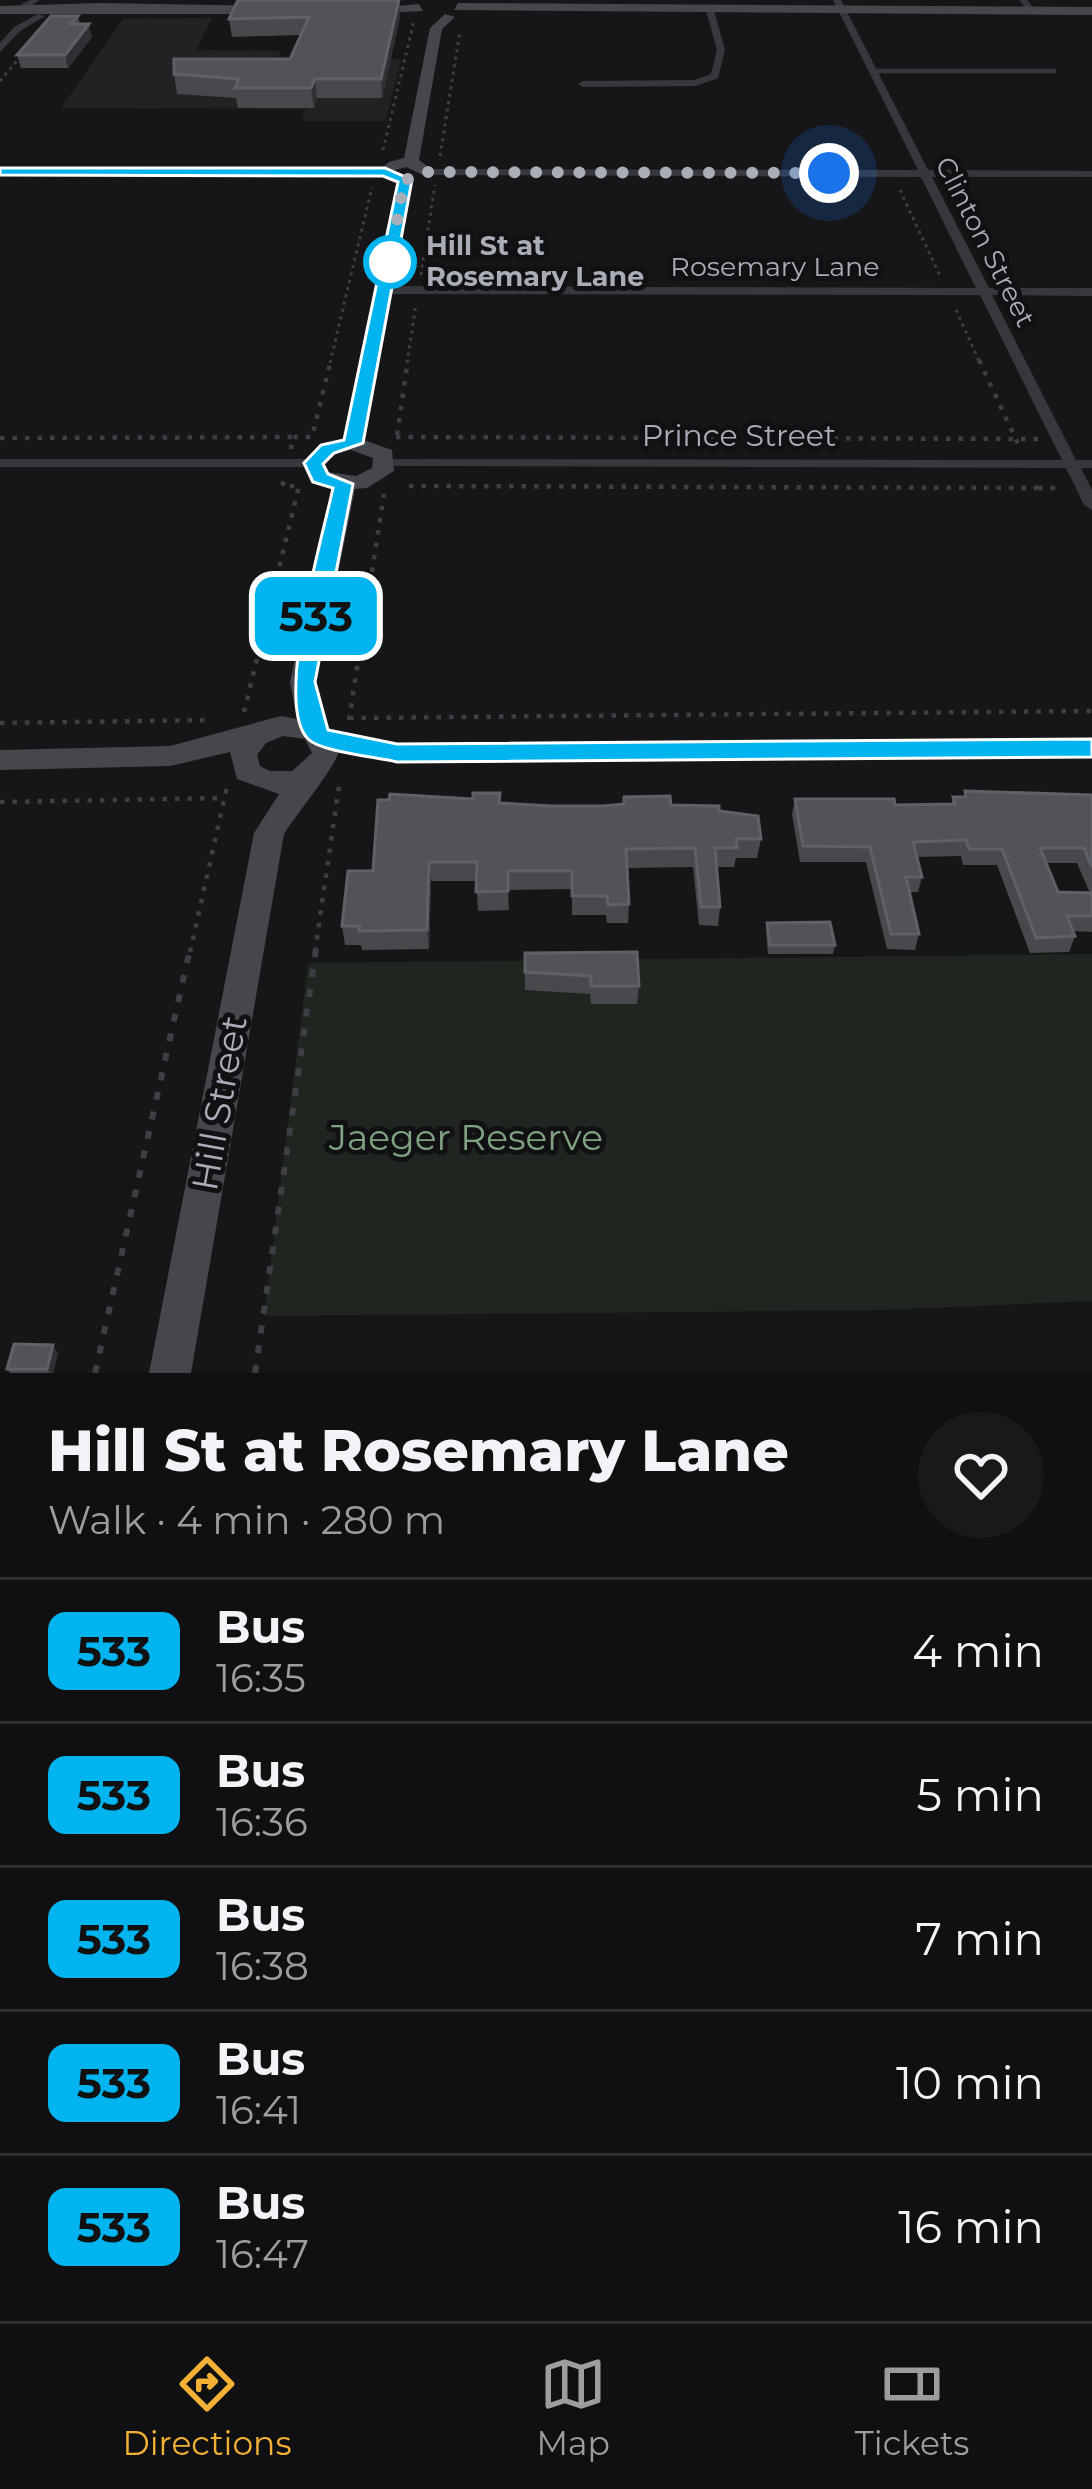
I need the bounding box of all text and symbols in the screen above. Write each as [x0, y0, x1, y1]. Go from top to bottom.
your location [799, 143, 859, 203]
street label: Clinton Street [928, 151, 1042, 332]
place label: Hill St at Rosemary Lane [426, 229, 644, 293]
marker: Hill St at Rosemary Lane [365, 237, 415, 287]
street label: Rosemary Lane [670, 250, 880, 283]
street label: Prince Street [642, 417, 836, 454]
line badge: 533 [247, 577, 385, 655]
text: 533 [279, 590, 353, 642]
street label: Hill Street [182, 1012, 256, 1194]
park label: Jaeger Reserve [328, 1115, 603, 1159]
button: heart [918, 1412, 1044, 1538]
text: Hill St at Rosemary Lane [48, 1416, 789, 1485]
text: Walk · 4 min · 280 m [48, 1496, 445, 1544]
text: Bus [216, 1599, 305, 1654]
text: 4 min [912, 1623, 1044, 1678]
text: 533 [77, 1625, 151, 1677]
text: 16:35 [216, 1654, 306, 1702]
text: Bus [216, 1743, 305, 1798]
text: 5 min [916, 1767, 1044, 1822]
text: 533 [77, 1769, 151, 1821]
text: 16:36 [216, 1798, 308, 1846]
text: Bus [216, 1887, 305, 1942]
text: 7 min [915, 1911, 1044, 1966]
text: 533 [77, 1913, 151, 1965]
text: 16:38 [216, 1942, 309, 1990]
text: Bus [216, 2031, 305, 2086]
text: 10 min [896, 2055, 1044, 2110]
text: 533 [77, 2057, 151, 2109]
text: 16:41 [216, 2086, 301, 2134]
text: Bus [216, 2175, 305, 2230]
text: 16 min [898, 2199, 1044, 2254]
text: 533 [77, 2201, 151, 2253]
text: 16:47 [216, 2230, 309, 2278]
tab: Directions [122, 2351, 292, 2463]
tab: Map [537, 2351, 610, 2463]
tab: Tickets [855, 2351, 969, 2463]

